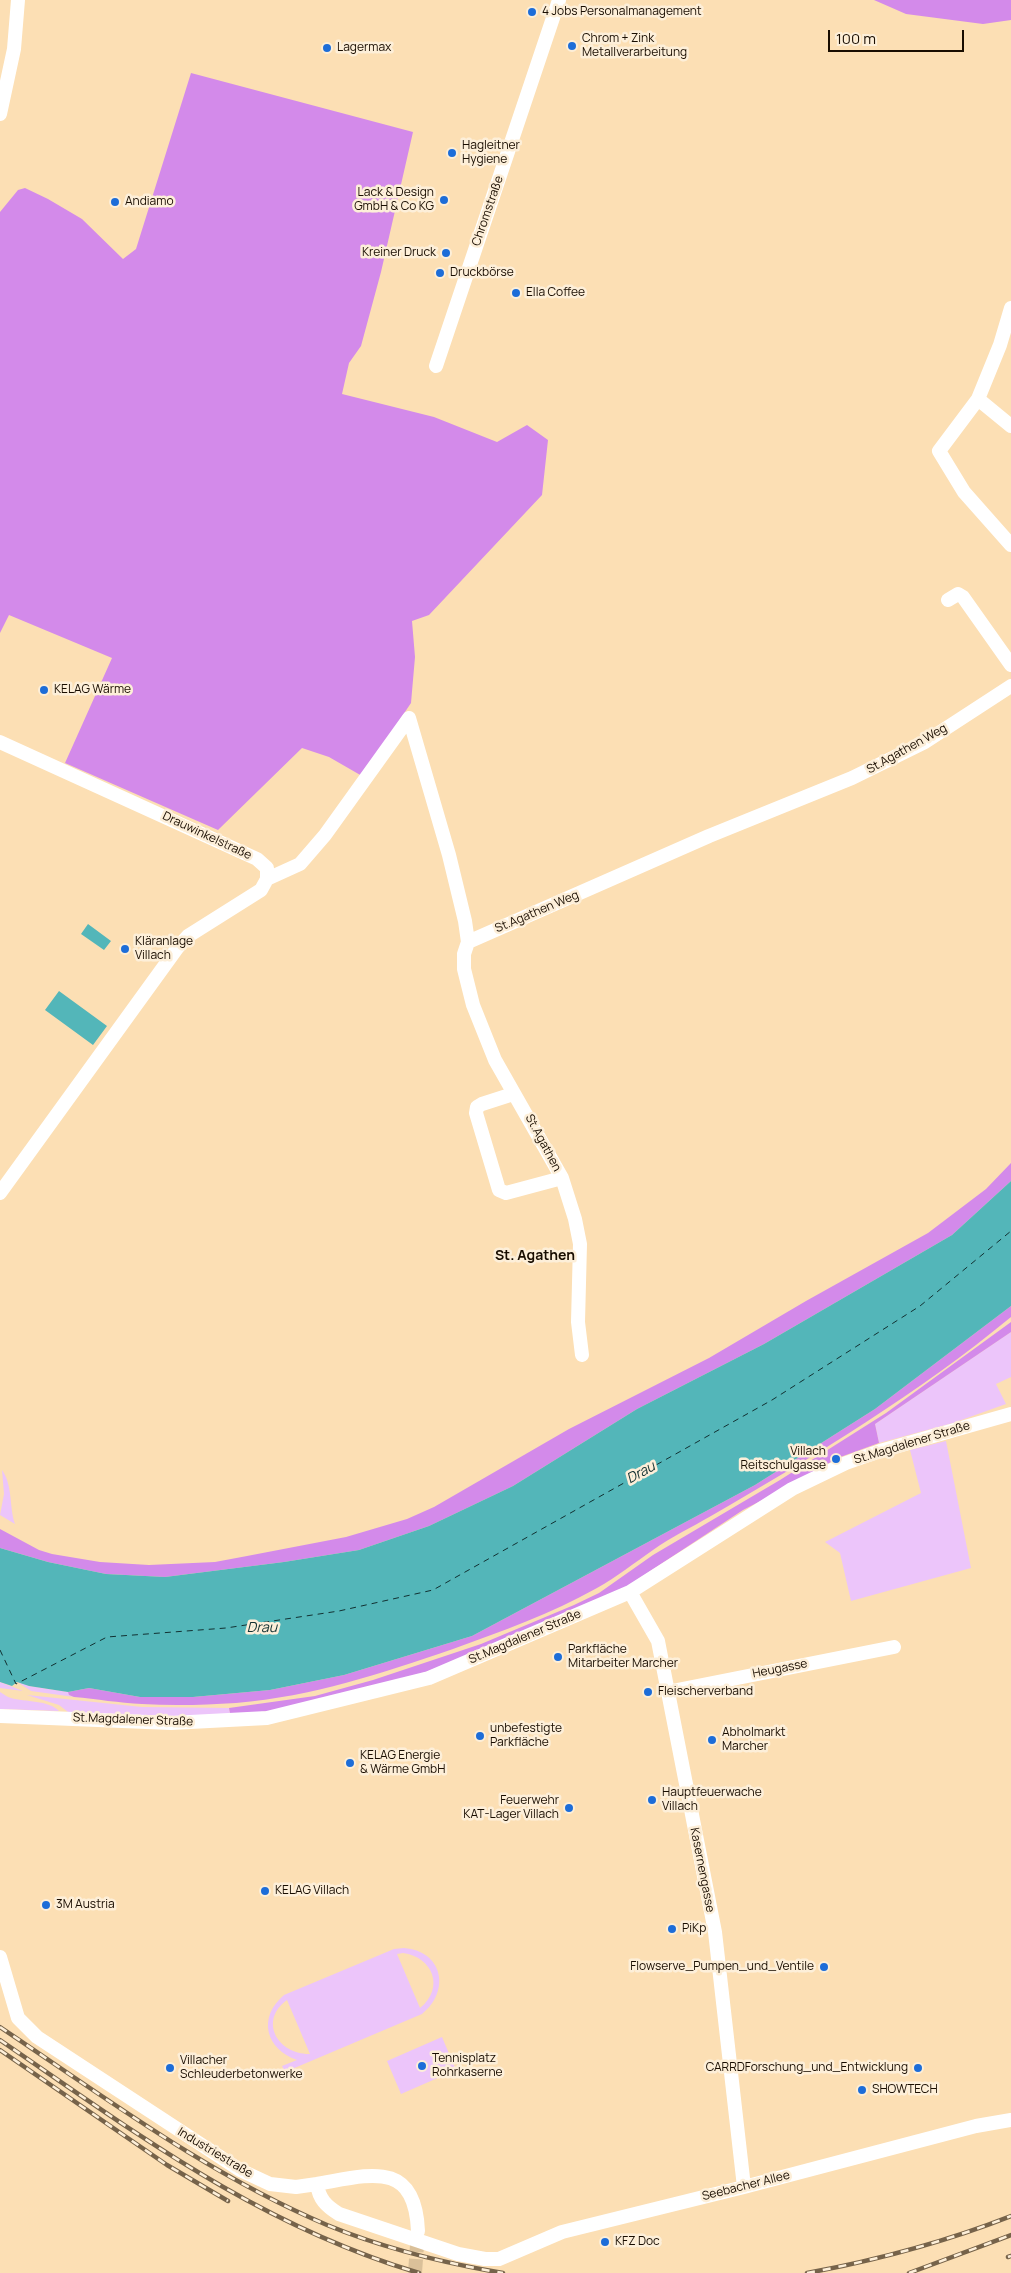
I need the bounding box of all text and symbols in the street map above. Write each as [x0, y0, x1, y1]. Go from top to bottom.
place label: 4 Jobs Personalmanagement [542, 5, 702, 19]
marker: 4 Jobs Personalmanagement [526, 6, 538, 18]
scale bar [831, 20, 967, 52]
text: 100 m [836, 28, 876, 49]
place label: Chrom + Zink Metallverarbeitung [582, 32, 687, 60]
marker: Chrom + Zink Metallverarbeitung [566, 40, 578, 52]
place label: Lagermax [337, 41, 391, 55]
marker: Lagermax [321, 42, 333, 54]
place label: Hagleitner Hygiene [462, 139, 520, 167]
marker: Hagleitner Hygiene [446, 147, 458, 159]
street label: Chromstraße [469, 174, 507, 248]
place label: Lack & Design GmbH & Co KG [354, 186, 434, 214]
marker: Lack & Design GmbH & Co KG [438, 194, 450, 206]
place label: Andiamo [125, 195, 174, 209]
marker: Andiamo [109, 196, 121, 208]
place label: Kreiner Druck [362, 246, 436, 260]
marker: Kreiner Druck [440, 247, 452, 259]
place label: Druckbörse [450, 266, 514, 280]
marker: Druckbörse [434, 267, 446, 279]
place label: Ella Coffee [526, 286, 585, 300]
marker: Ella Coffee [510, 287, 522, 299]
place label: KELAG Wärme [54, 683, 131, 697]
marker: KELAG Wärme [38, 684, 50, 696]
street label: St.Agathen Weg [864, 721, 950, 777]
street label: Drauwinkelstraße [160, 809, 254, 863]
street label: St.Agathen Weg [493, 888, 581, 936]
place label: Kläranlage Villach [135, 935, 193, 963]
marker: Kläranlage Villach [119, 943, 131, 955]
street label: St.Agathen [522, 1112, 564, 1174]
district label: St. Agathen [495, 1248, 575, 1264]
street label: St.Magdalener Straße [852, 1419, 972, 1467]
place label: Villach Reitschulgasse [740, 1445, 826, 1473]
marker: Villach Reitschulgasse [830, 1453, 842, 1465]
water label: Drau [624, 1458, 658, 1488]
street label: St.Magdalener Straße [467, 1607, 583, 1667]
water label: Drau [247, 1620, 277, 1636]
place label: Parkfläche Mitarbeiter Marcher [568, 1643, 678, 1671]
marker: Parkfläche Mitarbeiter Marcher [552, 1651, 564, 1663]
street label: Heugasse [751, 1657, 809, 1681]
place label: Fleischerverband [658, 1685, 753, 1699]
marker: Fleischerverband [642, 1686, 654, 1698]
street label: St.Magdalener Straße [73, 1711, 193, 1729]
place label: unbefestigte Parkfläche [490, 1722, 562, 1750]
place label: Abholmarkt Marcher [722, 1726, 786, 1754]
marker: unbefestigte Parkfläche [474, 1730, 486, 1742]
marker: Abholmarkt Marcher [706, 1734, 718, 1746]
place label: KELAG Energie & Wärme GmbH [360, 1749, 445, 1777]
marker: KELAG Energie & Wärme GmbH [344, 1757, 356, 1769]
place label: Hauptfeuerwache Villach [662, 1786, 762, 1814]
place label: Feuerwehr KAT-Lager Villach [463, 1794, 559, 1822]
marker: Hauptfeuerwache Villach [646, 1794, 658, 1806]
marker: Feuerwehr KAT-Lager Villach [563, 1802, 575, 1814]
street label: Kasernengasse [687, 1826, 717, 1914]
place label: KELAG Villach [275, 1884, 349, 1898]
marker: KELAG Villach [259, 1885, 271, 1897]
place label: 3M Austria [56, 1898, 115, 1912]
marker: 3M Austria [40, 1899, 52, 1911]
place label: PiKp [682, 1922, 706, 1936]
marker: PiKp [666, 1923, 678, 1935]
place label: Flowserve_Pumpen_und_Ventile [630, 1960, 814, 1974]
marker: Flowserve_Pumpen_und_Ventile [818, 1961, 830, 1973]
place label: Tennisplatz Rohrkaserne [432, 2052, 502, 2080]
place label: Villacher Schleuderbetonwerke [180, 2054, 303, 2082]
marker: Tennisplatz Rohrkaserne [416, 2060, 428, 2072]
place label: CARRDForschung_und_Entwicklung [706, 2061, 908, 2075]
marker: Villacher Schleuderbetonwerke [164, 2062, 176, 2074]
marker: CARRDForschung_und_Entwicklung [912, 2062, 924, 2074]
place label: SHOWTECH [872, 2083, 938, 2097]
marker: SHOWTECH [856, 2084, 868, 2096]
street label: Industriestraße [175, 2125, 255, 2181]
street label: Seebacher Allee [701, 2168, 791, 2204]
place label: KFZ Doc [615, 2235, 660, 2249]
marker: KFZ Doc [599, 2236, 611, 2248]

